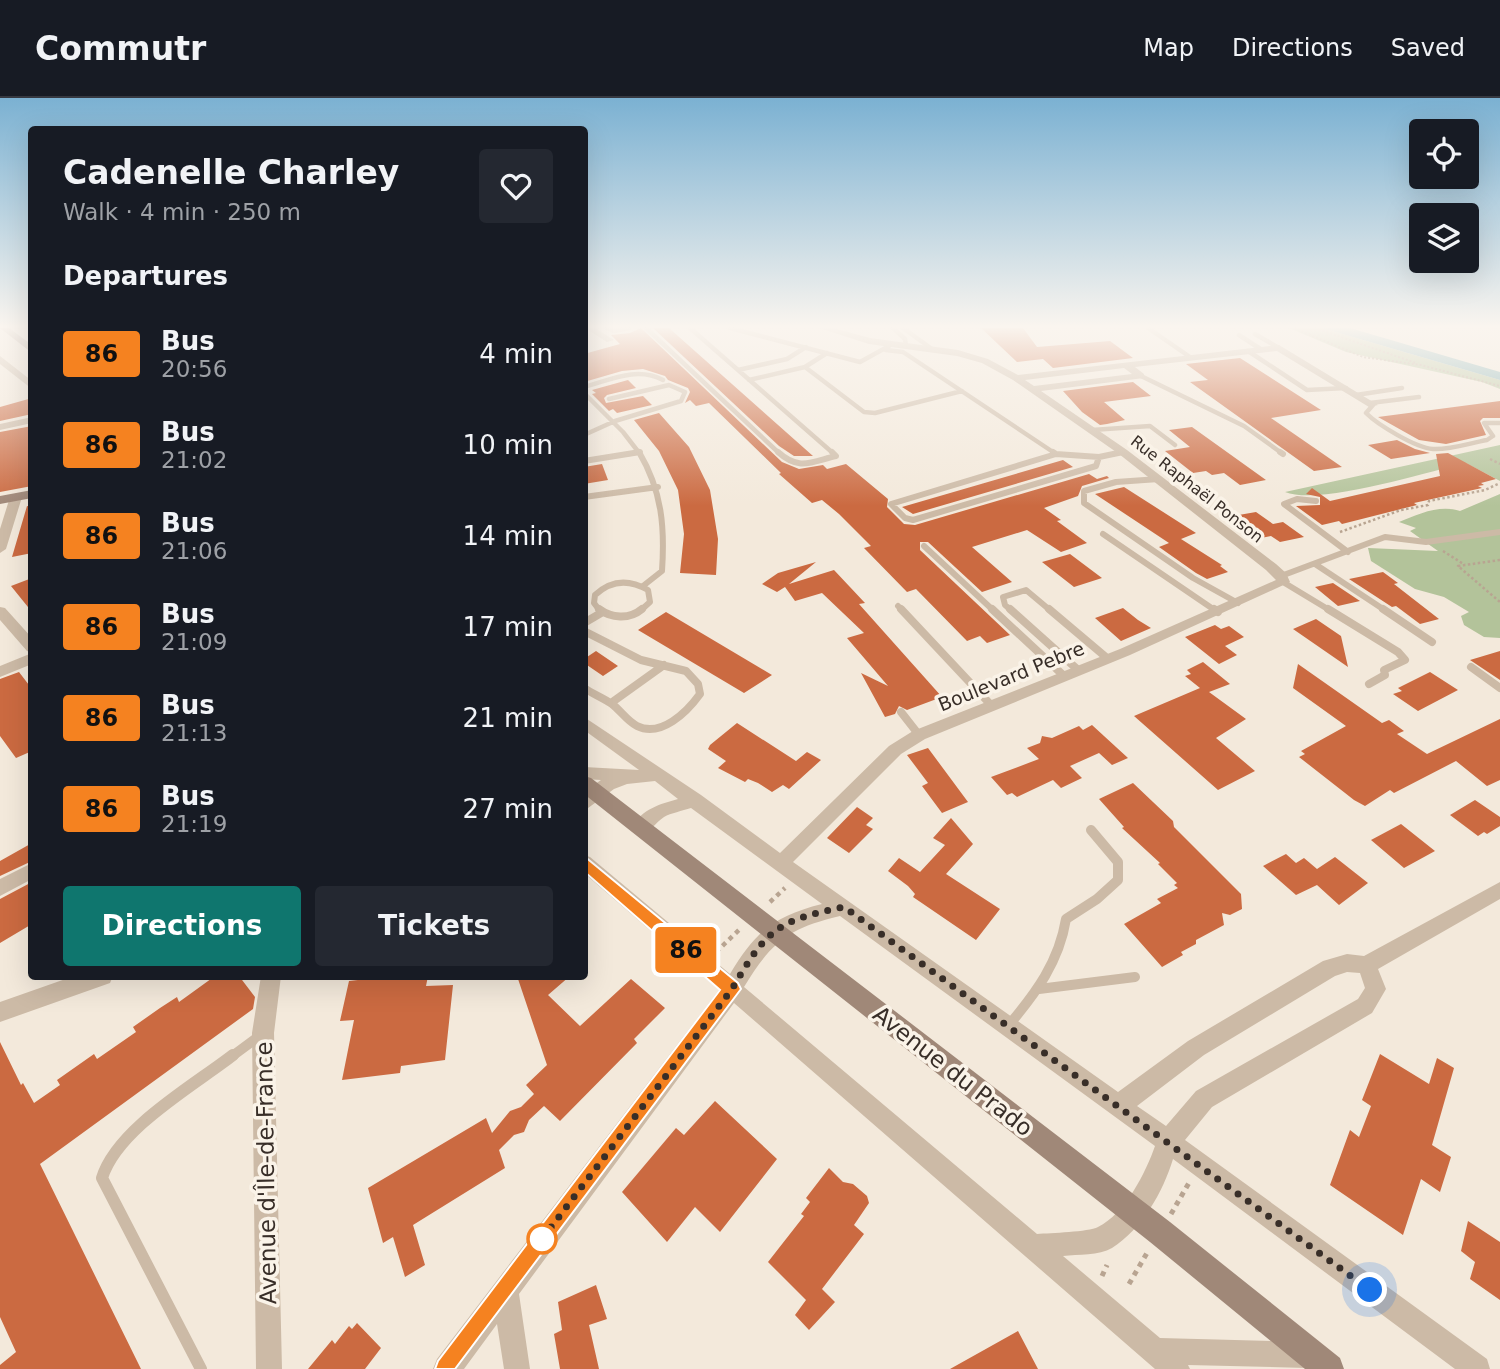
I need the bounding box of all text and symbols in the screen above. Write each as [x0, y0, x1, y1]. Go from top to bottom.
text: Commutr [35, 29, 206, 68]
text: Map [1143, 34, 1194, 62]
text: Directions [1232, 34, 1353, 62]
text: Saved [1391, 34, 1465, 62]
map controls [1409, 119, 1479, 273]
button: locate [1409, 119, 1479, 189]
button: heart [479, 149, 553, 223]
text: Cadenelle Charley [63, 153, 399, 192]
text: Walk · 4 min · 250 m [63, 199, 301, 225]
button: layers [1409, 203, 1479, 273]
text: Departures [63, 261, 228, 291]
text: Bus [161, 326, 215, 356]
text: 4 min [479, 339, 553, 369]
text: 86 [85, 340, 118, 368]
text: 20:56 [161, 356, 227, 382]
text: Bus [161, 417, 215, 447]
text: 10 min [463, 430, 553, 460]
text: 86 [85, 431, 118, 459]
street label: Rue Raphaël Ponson [1127, 431, 1267, 547]
text: 21:02 [161, 447, 227, 473]
text: Bus [161, 508, 215, 538]
text: 14 min [463, 521, 553, 551]
text: 86 [85, 522, 118, 550]
text: 21:06 [161, 538, 227, 564]
text: Bus [161, 599, 215, 629]
text: 17 min [463, 612, 553, 642]
text: 86 [85, 613, 118, 641]
text: 21:09 [161, 629, 227, 655]
street label: Boulevard Pebre [935, 637, 1087, 715]
text: Bus [161, 690, 215, 720]
text: 21 min [463, 703, 553, 733]
text: 86 [85, 704, 118, 732]
text: 21:13 [161, 720, 227, 746]
text: Bus [161, 781, 215, 811]
text: 27 min [463, 794, 553, 824]
text: 86 [85, 795, 118, 823]
text: 21:19 [161, 811, 227, 837]
button: Directions [63, 886, 301, 966]
button: Tickets [315, 886, 553, 966]
line badge: 86 [654, 927, 718, 973]
text: 86 [669, 936, 703, 964]
street label: Avenue du Prado [868, 1001, 1038, 1141]
street label: Avenue d'Île-de-France [250, 1041, 281, 1305]
unlabelled marker [527, 1224, 557, 1254]
your location [1352, 1272, 1387, 1307]

